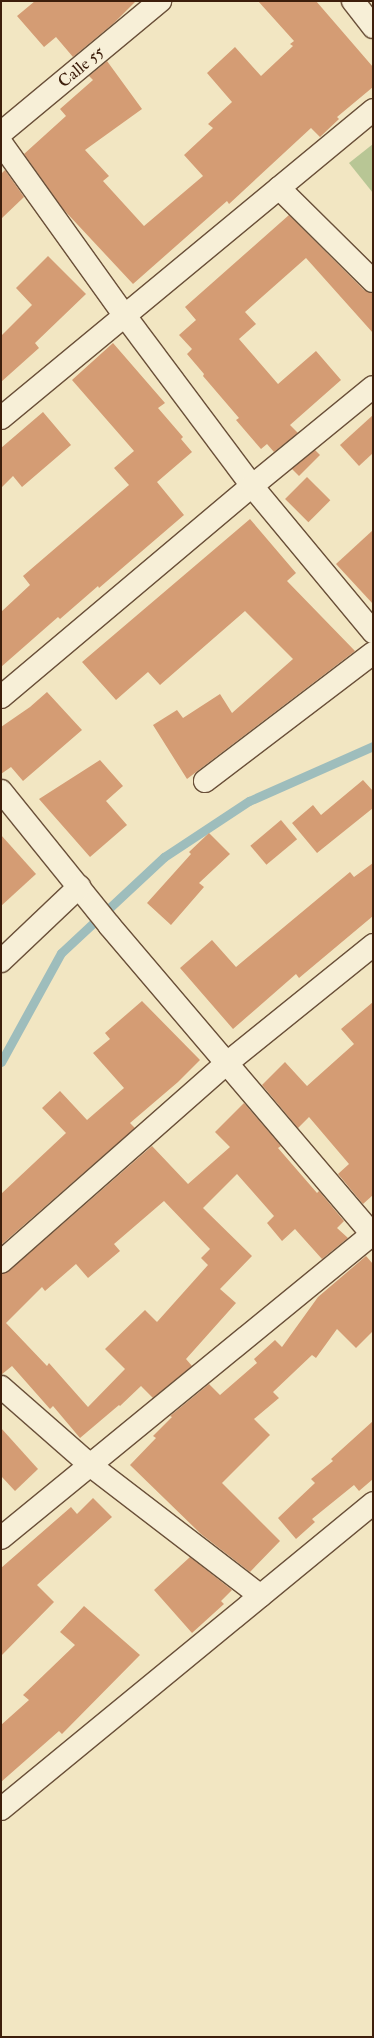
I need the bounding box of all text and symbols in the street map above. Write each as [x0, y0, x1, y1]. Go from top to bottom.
street label: Calle 55 [54, 42, 108, 92]

